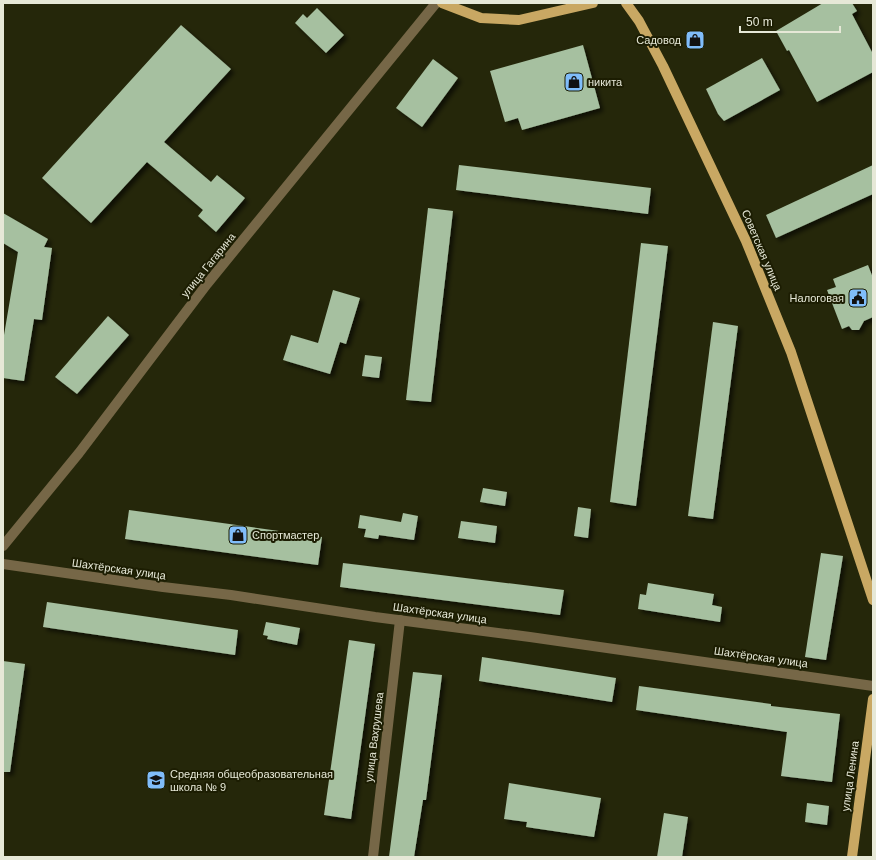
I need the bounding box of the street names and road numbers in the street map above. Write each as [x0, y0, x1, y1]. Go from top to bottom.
street label: Советская улица [740, 208, 785, 293]
street label: улица Гагарина [178, 230, 238, 300]
street label: Шахтёрская улица [71, 556, 168, 582]
street label: Шахтёрская улица [392, 600, 489, 626]
street label: Шахтёрская улица [713, 644, 810, 670]
street label: улица Вахрушева [363, 690, 386, 783]
street label: улица Ленина [839, 739, 861, 812]

